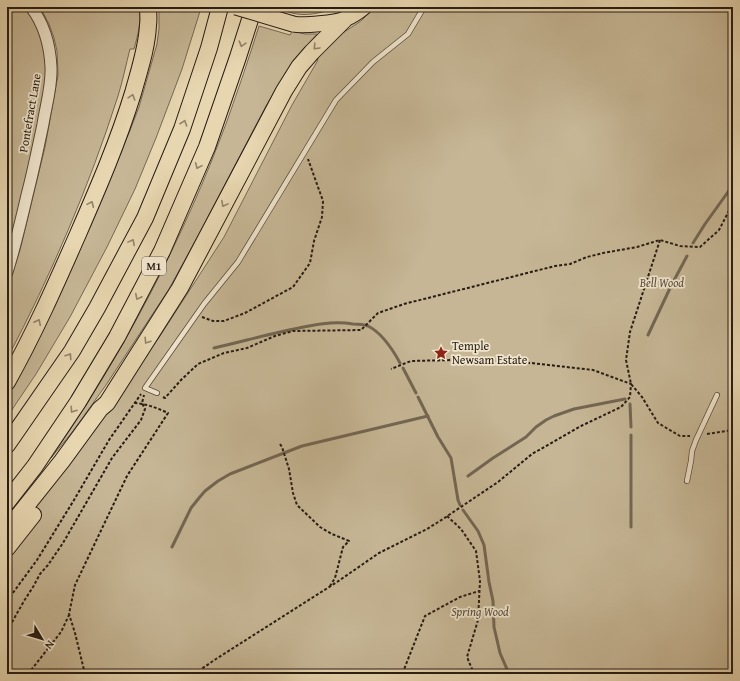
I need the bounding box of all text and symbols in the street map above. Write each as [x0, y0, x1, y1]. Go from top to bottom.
one-way arrow [239, 41, 247, 48]
one-way arrow [313, 42, 321, 50]
street label: Pontefract Lane [14, 72, 45, 154]
one-way arrow [127, 94, 136, 101]
one-way arrow [179, 120, 187, 127]
one-way arrow [195, 163, 203, 170]
one-way arrow [222, 199, 229, 207]
one-way arrow [86, 200, 94, 208]
one-way arrow [127, 239, 135, 246]
road number: M1 [142, 257, 166, 275]
park label: Bell Wood [639, 274, 684, 291]
one-way arrow [135, 293, 143, 300]
one-way arrow [33, 319, 40, 326]
one-way arrow [144, 337, 152, 344]
place label: Temple Newsam Estate [452, 337, 528, 368]
place icon: Temple Newsam Estate [433, 345, 449, 361]
one-way arrow [64, 353, 71, 360]
one-way arrow [71, 405, 78, 412]
park label: Spring Wood [451, 603, 509, 620]
north arrow [22, 619, 62, 659]
text: N [41, 637, 58, 653]

